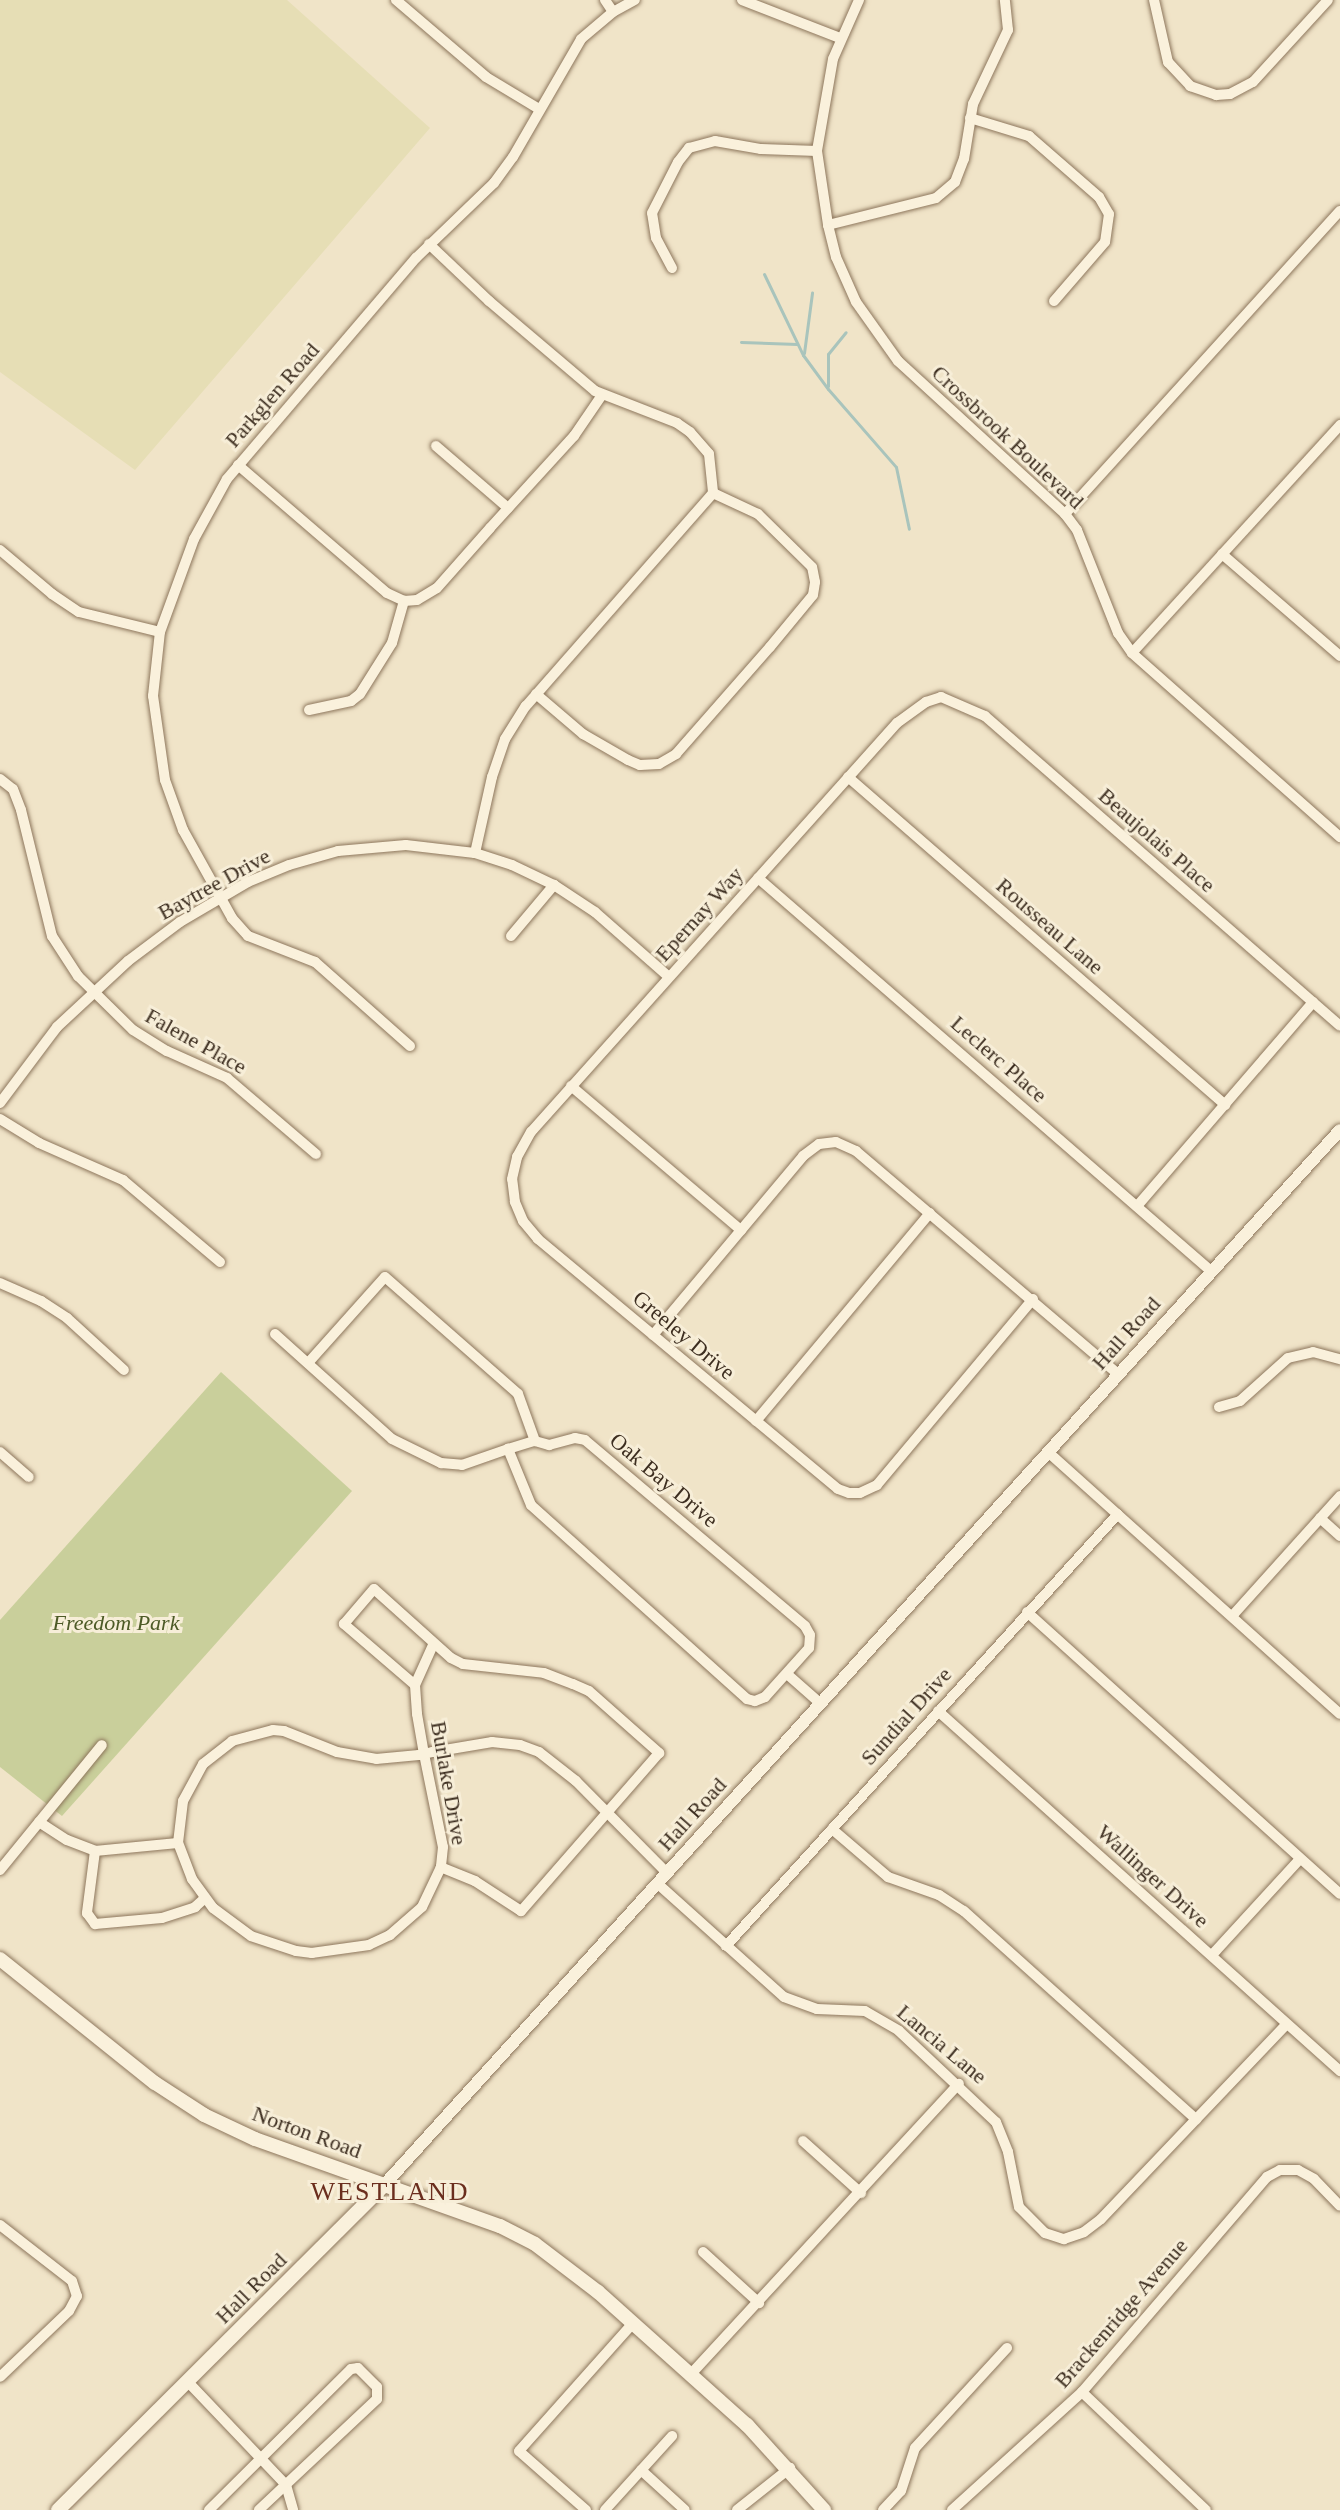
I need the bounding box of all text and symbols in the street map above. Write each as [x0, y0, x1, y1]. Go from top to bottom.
street label: Parkglen Road [219, 337, 325, 453]
street label: Crossbrook Boulevard [926, 360, 1090, 514]
street label: Beaujolais Place [1093, 782, 1221, 898]
street label: Baytree Drive [153, 842, 275, 926]
street label: Epernay Way [650, 861, 748, 967]
street label: Rousseau Lane [991, 872, 1109, 980]
street label: Falene Place [141, 1002, 251, 1080]
street label: Leclerc Place [945, 1010, 1053, 1108]
street label: Greeley Drive [628, 1285, 740, 1385]
street label: Hall Road [1086, 1291, 1166, 1375]
street label: Oak Bay Drive [605, 1427, 723, 1533]
park label: Freedom Park [53, 1610, 179, 1636]
street label: Sundial Drive [855, 1662, 957, 1770]
street label: Burlake Drive [425, 1719, 473, 1847]
street label: Hall Road [652, 1772, 732, 1856]
street label: Wallinger Drive [1091, 1819, 1215, 1933]
street label: Lancia Lane [892, 1999, 992, 2089]
street label: Norton Road [249, 2100, 365, 2164]
district label: WESTLAND [311, 2176, 469, 2208]
street label: Brackenridge Avenue [1048, 2232, 1194, 2394]
street label: Hall Road [210, 2247, 292, 2329]

